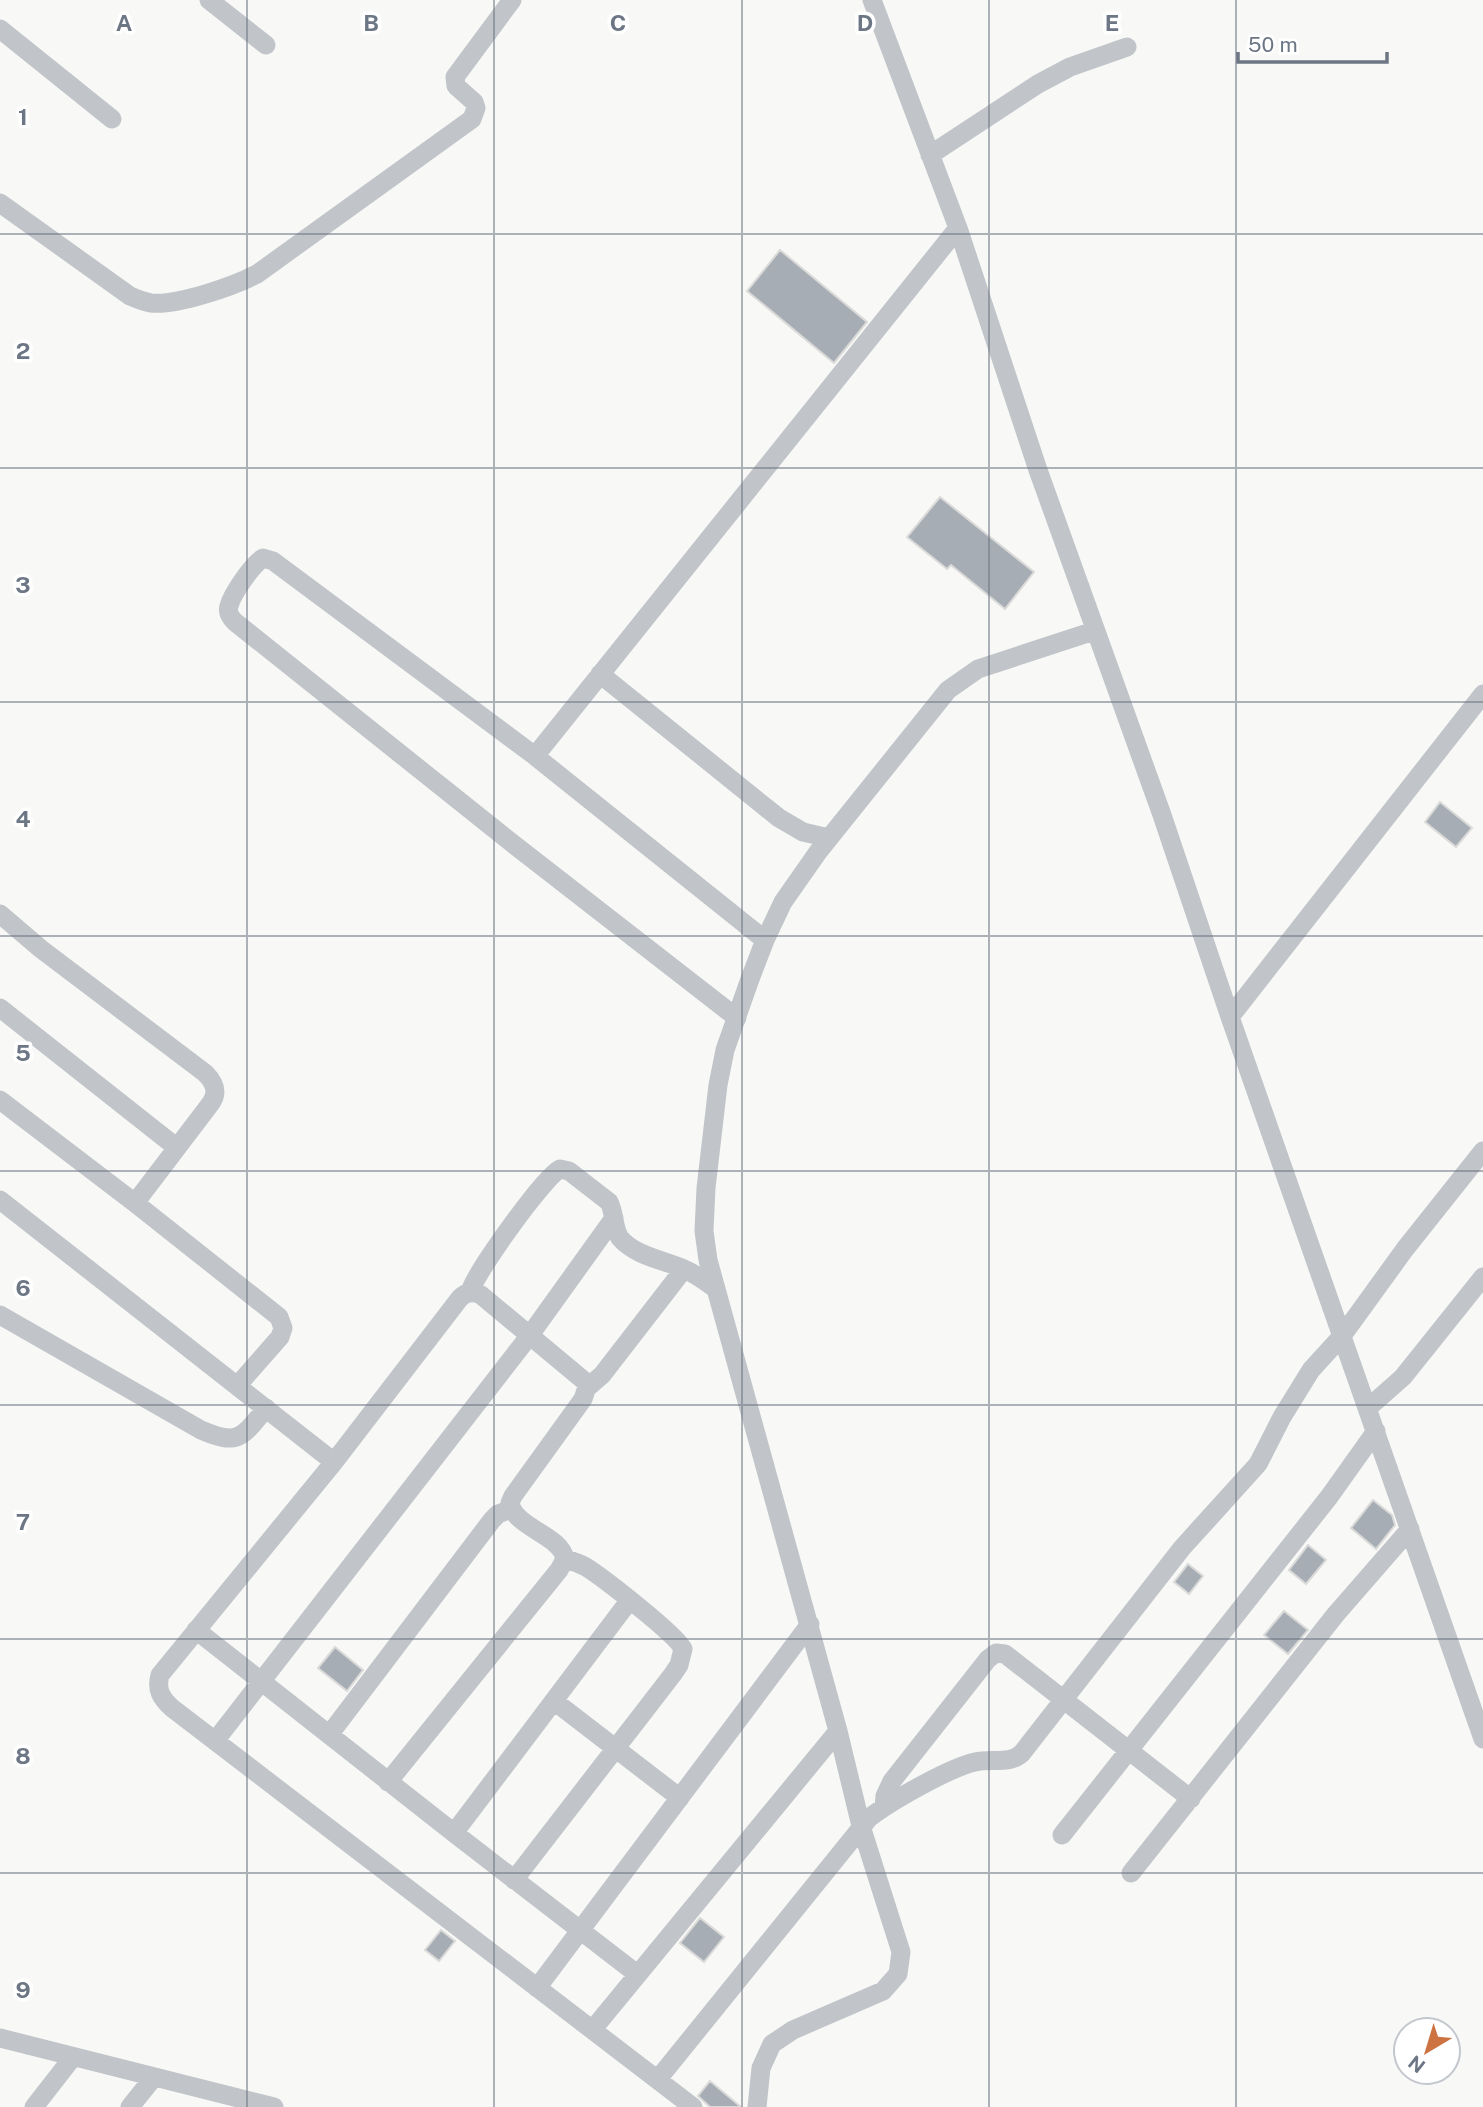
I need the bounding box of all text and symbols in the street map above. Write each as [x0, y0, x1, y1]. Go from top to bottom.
text: A [116, 9, 133, 36]
text: B [363, 9, 379, 36]
text: C [610, 9, 626, 36]
text: D [857, 9, 873, 36]
text: E [1105, 9, 1119, 36]
scale bar [1238, 21, 1387, 65]
text: 50 m [1248, 32, 1298, 57]
text: 1 [18, 103, 28, 130]
text: 2 [16, 337, 30, 364]
text: 3 [15, 571, 31, 598]
text: 4 [15, 805, 31, 832]
text: 5 [15, 1039, 31, 1066]
text: 6 [15, 1274, 31, 1301]
text: 7 [16, 1508, 30, 1535]
text: 8 [15, 1742, 31, 1769]
text: 9 [15, 1976, 31, 2003]
north arrow [1392, 2016, 1462, 2086]
text: N [1404, 2051, 1429, 2078]

